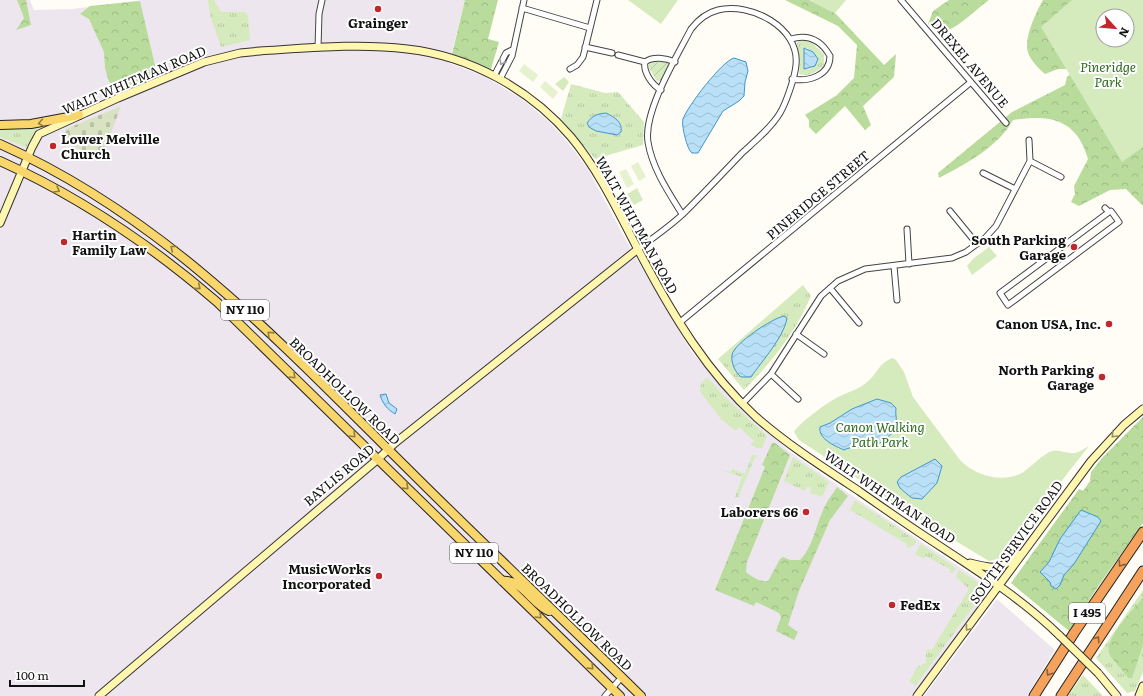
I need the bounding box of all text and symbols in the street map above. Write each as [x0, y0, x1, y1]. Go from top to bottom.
marker: Grainger [373, 4, 383, 14]
north arrow [1095, 8, 1135, 48]
place label: Grainger [348, 13, 408, 32]
street label: DREXEL AVENUE [927, 14, 1014, 112]
text: N [1116, 25, 1134, 41]
street label: WALT WHITMAN ROAD [59, 41, 209, 119]
one-way arrow [499, 57, 506, 65]
park label: Pineridge Park [1080, 57, 1136, 91]
one-way arrow [37, 118, 44, 127]
place label: Lower Melville Church [61, 129, 160, 163]
marker: Lower Melville Church [48, 141, 58, 151]
street label: PINERIDGE STREET [762, 145, 874, 244]
street label: WALT WHITMAN ROAD [592, 152, 683, 297]
one-way arrow [53, 185, 60, 192]
place label: Hartin Family Law [72, 225, 147, 259]
place label: South Parking Garage [971, 230, 1066, 264]
marker: Hartin Family Law [59, 237, 69, 247]
marker: South Parking Garage [1069, 242, 1079, 252]
one-way arrow [170, 246, 177, 253]
one-way arrow [194, 282, 201, 289]
road number: NY 110 [221, 300, 269, 320]
place label: Canon USA, Inc. [996, 314, 1101, 333]
marker: Canon USA, Inc. [1104, 319, 1114, 329]
one-way arrow [267, 331, 275, 339]
street label: BROADHOLLOW ROAD [286, 333, 405, 449]
place label: North Parking Garage [998, 360, 1094, 394]
one-way arrow [288, 371, 296, 379]
marker: North Parking Garage [1097, 372, 1107, 382]
park label: Canon Walking Path Park [835, 417, 925, 451]
one-way arrow [348, 430, 356, 438]
one-way arrow [1112, 430, 1119, 438]
street label: BAYLIS ROAD [299, 439, 378, 510]
street label: WALT WHITMAN ROAD [821, 445, 960, 548]
street label: SOUTH SERVICE ROAD [964, 476, 1067, 607]
one-way arrow [401, 482, 409, 489]
place label: Laborers 66 [721, 502, 798, 521]
marker: Laborers 66 [801, 507, 811, 517]
road number: NY 110 [450, 543, 498, 563]
place label: MusicWorks Incorporated [282, 559, 372, 593]
street label: BROADHOLLOW ROAD [518, 559, 637, 675]
one-way arrow [1118, 560, 1126, 567]
marker: MusicWorks Incorporated [374, 571, 384, 581]
place label: FedEx [900, 595, 940, 614]
marker: FedEx [887, 600, 897, 610]
road number: I 495 [1069, 603, 1105, 623]
one-way arrow [534, 611, 542, 619]
one-way arrow [965, 624, 972, 631]
one-way arrow [1092, 637, 1099, 644]
scale bar [10, 662, 84, 688]
one-way arrow [586, 662, 594, 670]
text: 100 m [16, 666, 49, 684]
one-way arrow [1046, 669, 1054, 676]

